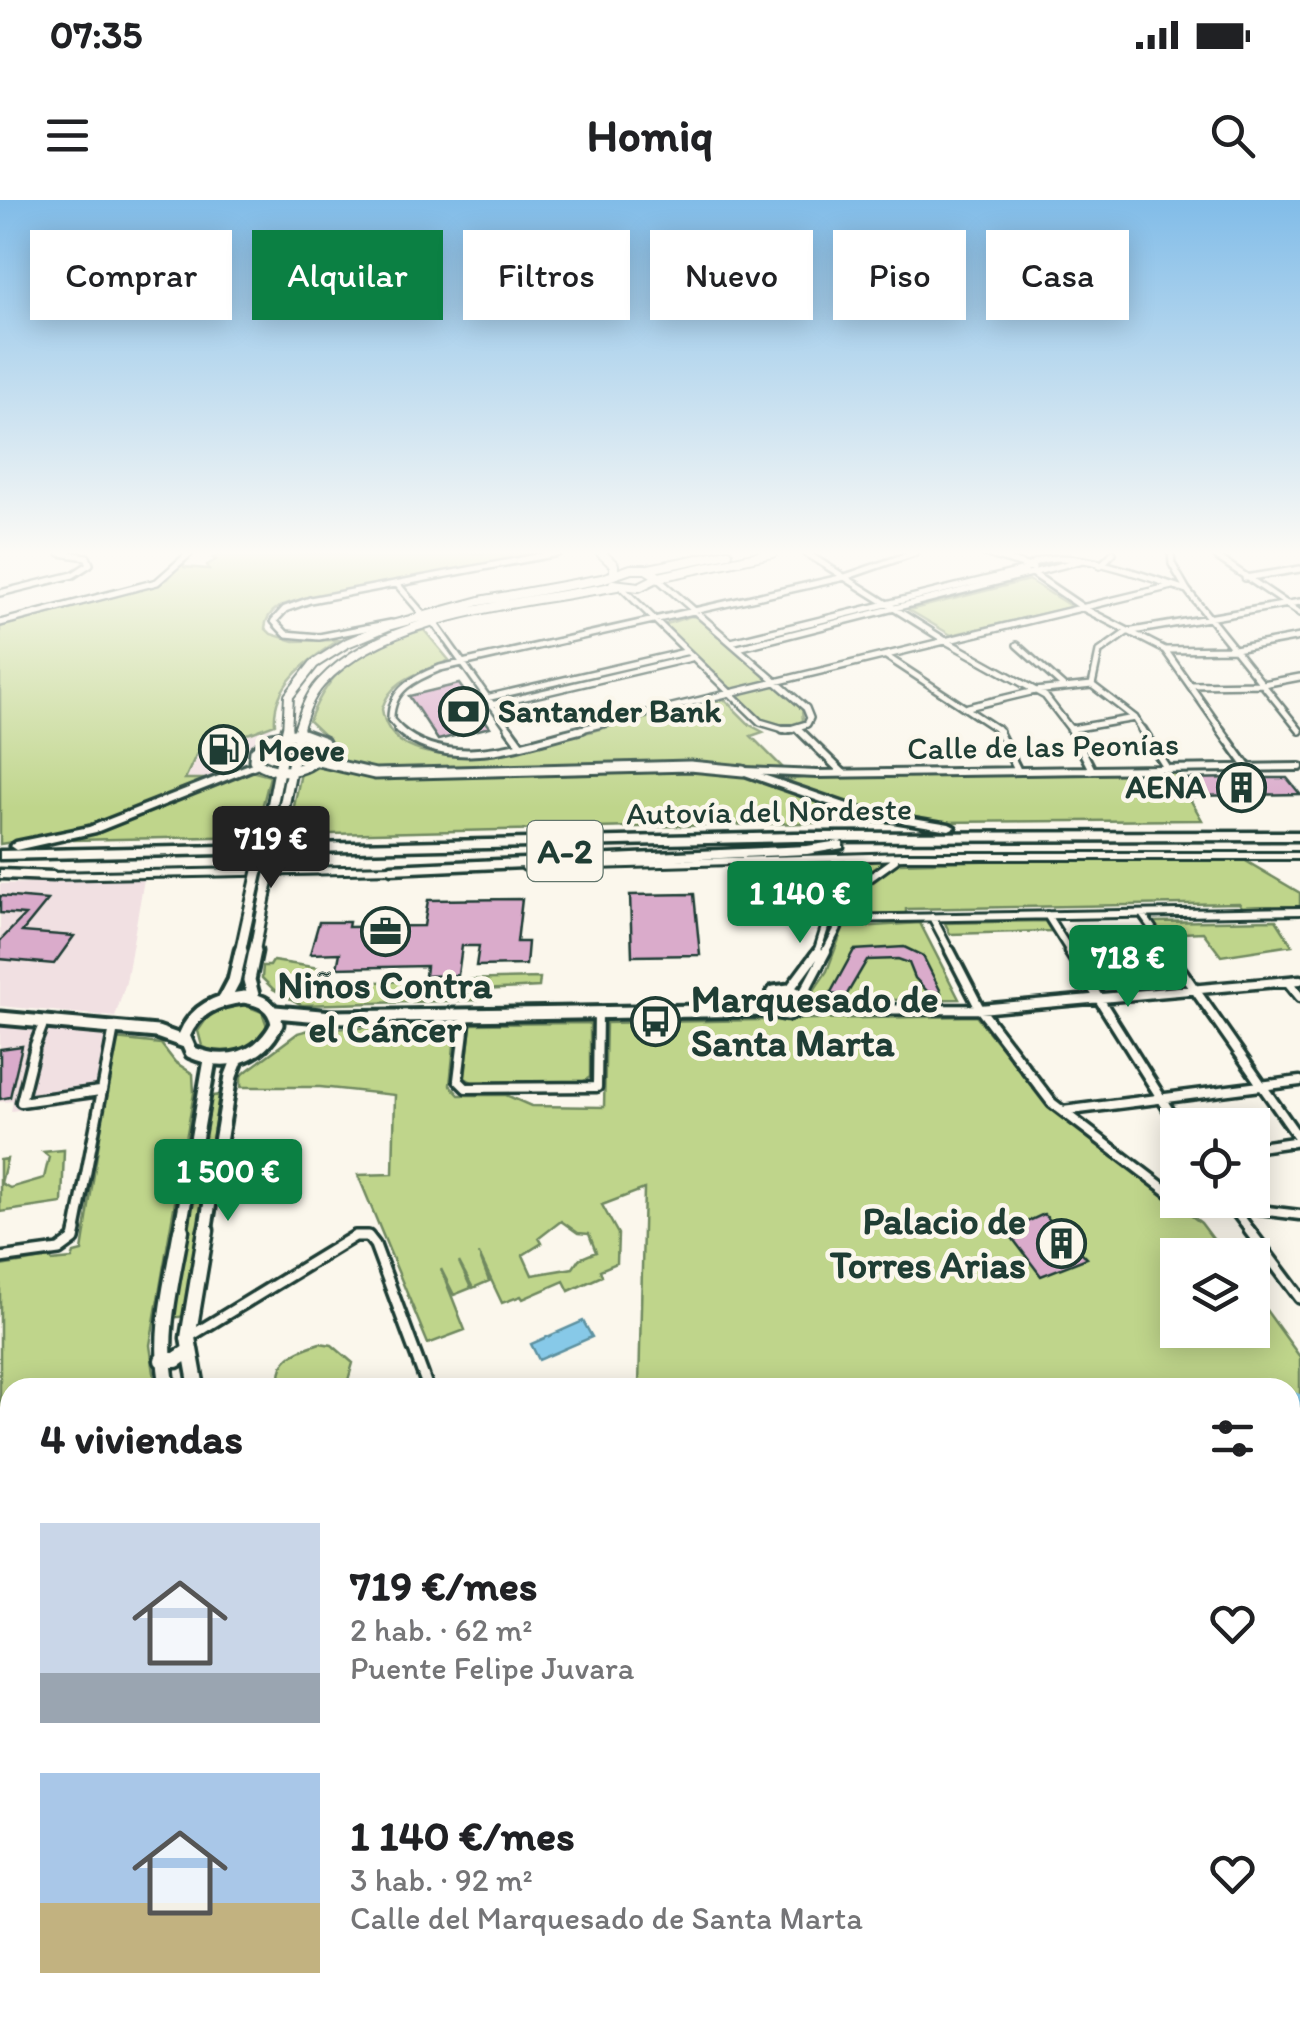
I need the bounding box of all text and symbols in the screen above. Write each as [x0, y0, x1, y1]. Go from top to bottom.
text: 07:35 [50, 12, 142, 58]
icon: menu [40, 108, 95, 163]
text: Homiq [587, 108, 713, 162]
icon: search [1205, 108, 1260, 163]
chip: Comprar [30, 230, 232, 320]
chip: Alquilar [252, 230, 443, 320]
chip: Filtros [463, 230, 630, 320]
chip: Nuevo [650, 230, 813, 320]
chip: Piso [833, 230, 966, 320]
chip: Casa [986, 230, 1129, 320]
bank icon: Santander Bank [437, 685, 489, 737]
place label: Santander Bank [498, 692, 721, 730]
fuel station icon: Moeve [197, 724, 249, 776]
street label: Calle de las Peonías [907, 725, 1179, 767]
place label: Moeve [258, 731, 345, 769]
building icon: AENA [1215, 761, 1267, 813]
place label: AENA [1125, 768, 1207, 806]
street label: Autovía del Nordeste [626, 790, 912, 832]
pin: 719 € [201, 806, 341, 891]
text: 719 € [235, 819, 307, 857]
road number: A-2 [528, 821, 602, 881]
pin: 1 140 € [708, 861, 892, 946]
text: 1 140 € [749, 874, 851, 912]
office icon: Niños Contra el Cáncer [359, 905, 411, 957]
pin: 718 € [1058, 925, 1198, 1010]
text: 718 € [1091, 938, 1165, 976]
place label: Niños Contra el Cáncer [278, 962, 493, 1052]
place label: Marquesado de Santa Marta [691, 976, 939, 1066]
bus stop icon: Marquesado de Santa Marta [630, 995, 682, 1047]
map controls [1160, 1108, 1270, 1348]
button: locate [1160, 1108, 1270, 1218]
pin: 1 500 € [136, 1139, 320, 1224]
text: 1 500 € [176, 1152, 280, 1190]
place label: Palacio de Torres Arias [829, 1198, 1026, 1288]
building icon: Palacio de Torres Arias [1035, 1217, 1087, 1269]
button: layers [1160, 1238, 1270, 1348]
icon: filters [1205, 1411, 1260, 1466]
text: 4 viviendas [40, 1413, 243, 1464]
text: 719 €/mes [350, 1560, 537, 1611]
icon: home [120, 1563, 240, 1683]
icon: heart [1205, 1596, 1260, 1651]
text: 2 hab. · 62 m² [350, 1611, 532, 1649]
text: Puente Felipe Juvara [350, 1649, 634, 1687]
text: 1 140 €/mes [350, 1810, 575, 1861]
icon: home [120, 1813, 240, 1933]
icon: heart [1205, 1846, 1260, 1901]
text: 3 hab. · 92 m² [350, 1861, 533, 1899]
text: Calle del Marquesado de Santa Marta [350, 1899, 863, 1937]

